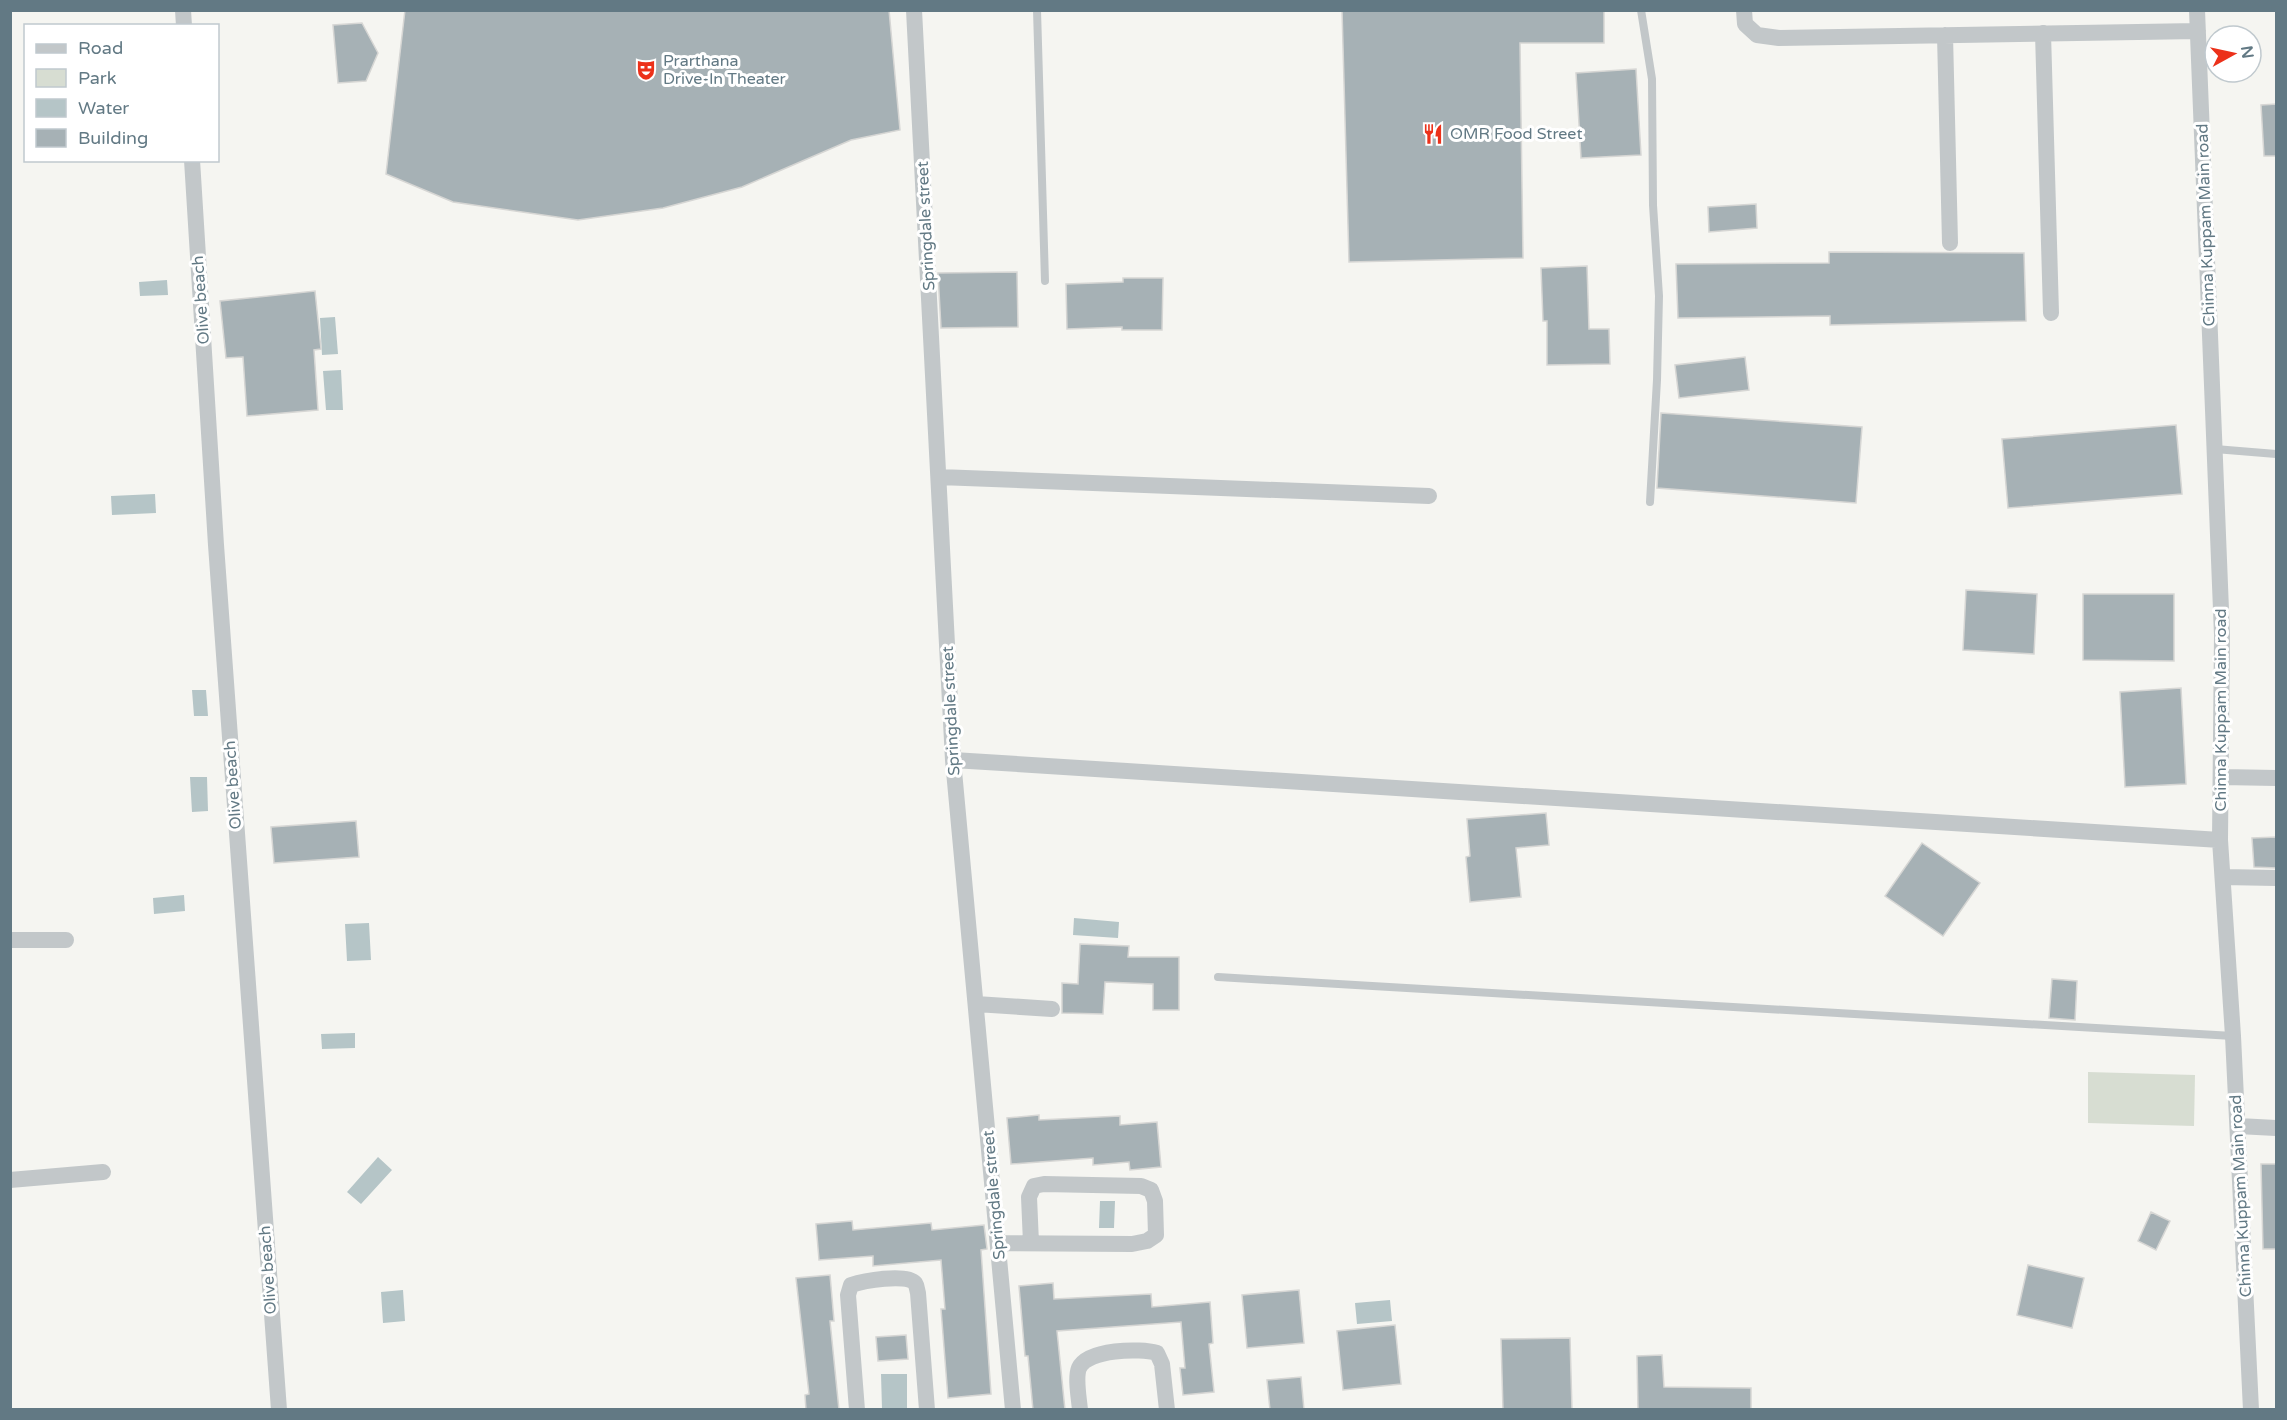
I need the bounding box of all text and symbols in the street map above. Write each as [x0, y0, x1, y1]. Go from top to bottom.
legend [24, 24, 219, 162]
north arrow [2203, 24, 2263, 84]
text: Road [78, 37, 123, 59]
text: N [2236, 44, 2258, 60]
place label: Prarthana Drive-In Theater [663, 51, 787, 89]
theatre icon: Prarthana Drive-In Theater [634, 58, 658, 82]
text: Park [78, 67, 117, 89]
text: Water [78, 97, 129, 119]
restaurant icon: OMR Food Street [1421, 122, 1445, 146]
street label: Chinna Kuppam Main road [2192, 123, 2220, 327]
place label: OMR Food Street [1450, 124, 1583, 144]
text: Building [78, 127, 148, 149]
street label: Springdale street [913, 161, 939, 291]
street label: Olive beach [188, 255, 214, 345]
street label: Chinna Kuppam Main road [2211, 608, 2231, 812]
street label: Springdale street [938, 646, 964, 776]
street label: Olive beach [220, 740, 246, 830]
street label: Chinna Kuppam Main road [2226, 1094, 2256, 1298]
street label: Springdale street [978, 1129, 1010, 1261]
street label: Olive beach [255, 1225, 281, 1315]

